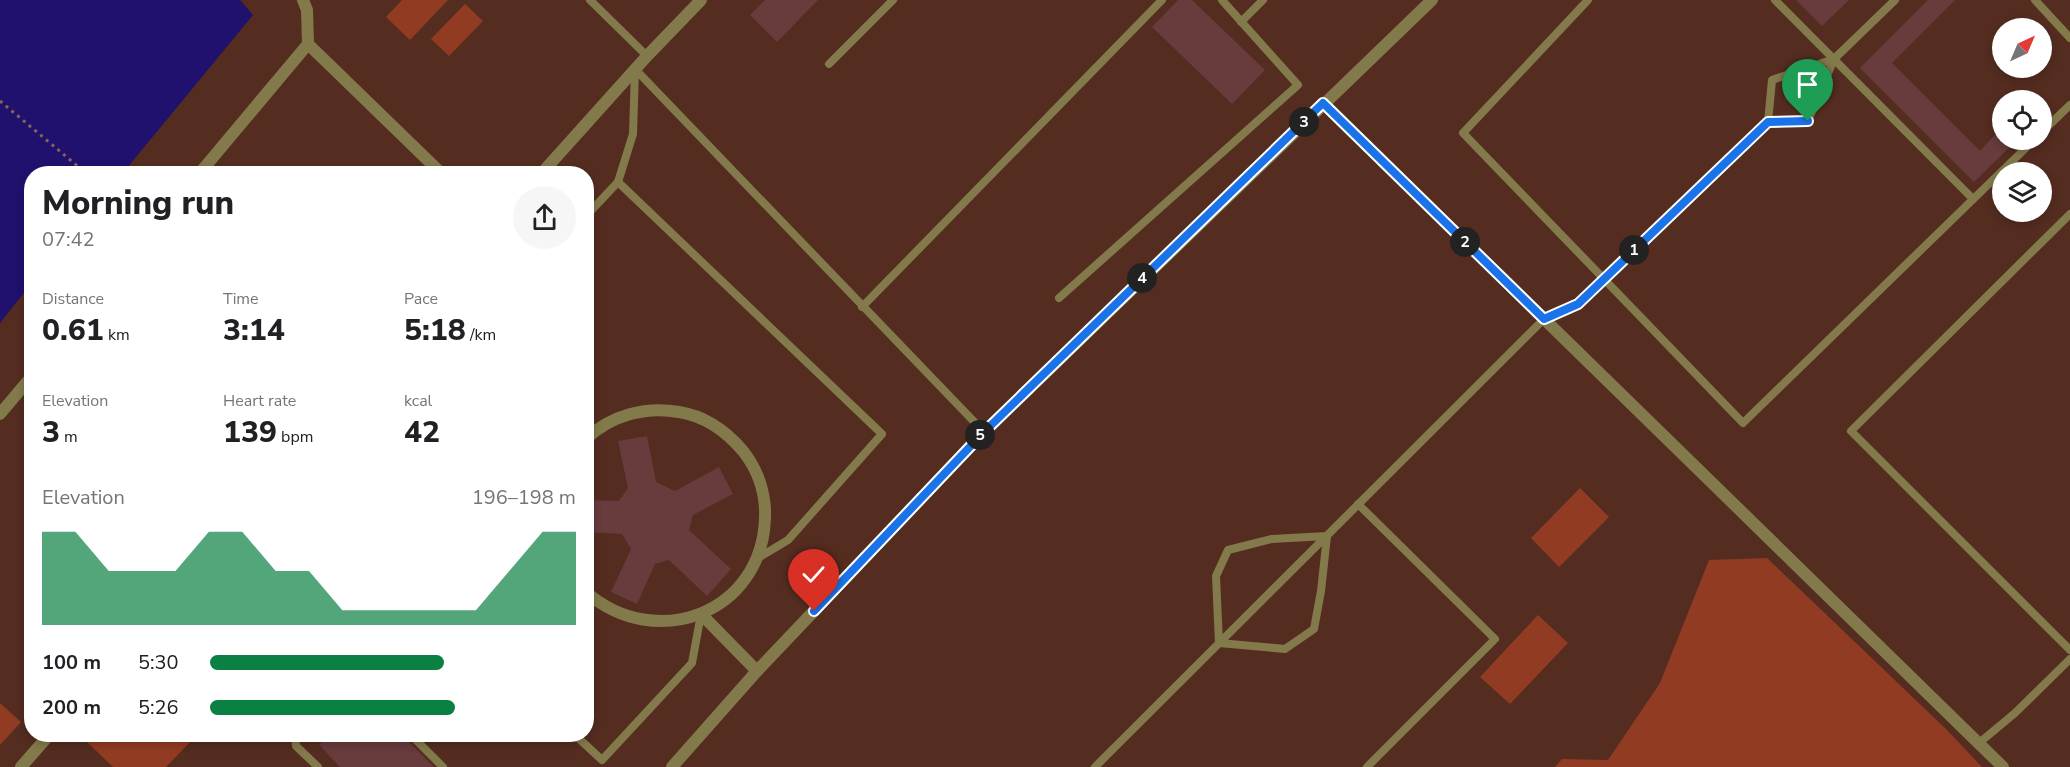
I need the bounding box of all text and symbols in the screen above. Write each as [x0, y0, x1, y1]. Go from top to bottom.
north arrow [1992, 18, 2052, 78]
map controls [1992, 18, 2052, 222]
pin [1782, 59, 1833, 121]
icon: arrive [1791, 68, 1824, 101]
button: locate [1992, 90, 2052, 150]
pin: 3 [1289, 107, 1319, 137]
text: 3 [1299, 111, 1309, 133]
button: layers [1992, 162, 2052, 222]
text: Morning run [42, 181, 234, 226]
button: share [513, 186, 576, 249]
text: 07:42 [42, 226, 95, 253]
pin: 2 [1450, 227, 1480, 257]
text: 2 [1460, 231, 1470, 253]
pin: 1 [1619, 235, 1649, 265]
text: 1 [1629, 239, 1639, 261]
pin: 4 [1127, 263, 1157, 293]
text: 4 [1137, 267, 1147, 289]
text: Distance [42, 288, 104, 310]
text: Time [223, 288, 259, 310]
text: Pace [404, 288, 438, 310]
text: 0.61 [42, 310, 104, 351]
text: 3:14 [223, 310, 285, 351]
text: 5:18 [404, 310, 466, 351]
text: km [104, 324, 130, 346]
text: /km [466, 324, 496, 346]
text: Elevation [42, 390, 108, 412]
text: Heart rate [223, 390, 296, 412]
text: kcal [404, 390, 432, 412]
text: 3 [42, 412, 60, 453]
text: 139 [223, 412, 277, 453]
text: 42 [404, 412, 440, 453]
pin: 5 [965, 420, 995, 450]
text: 5 [975, 424, 985, 446]
text: m [60, 426, 78, 448]
text: bpm [277, 426, 313, 448]
text: Elevation [42, 484, 125, 511]
text: 196–198 m [472, 484, 576, 511]
pin [788, 549, 839, 611]
icon: check [797, 558, 830, 591]
text: 100 m [42, 649, 101, 676]
text: 5:30 [138, 649, 179, 676]
text: 200 m [42, 694, 101, 721]
text: 5:26 [138, 694, 179, 721]

